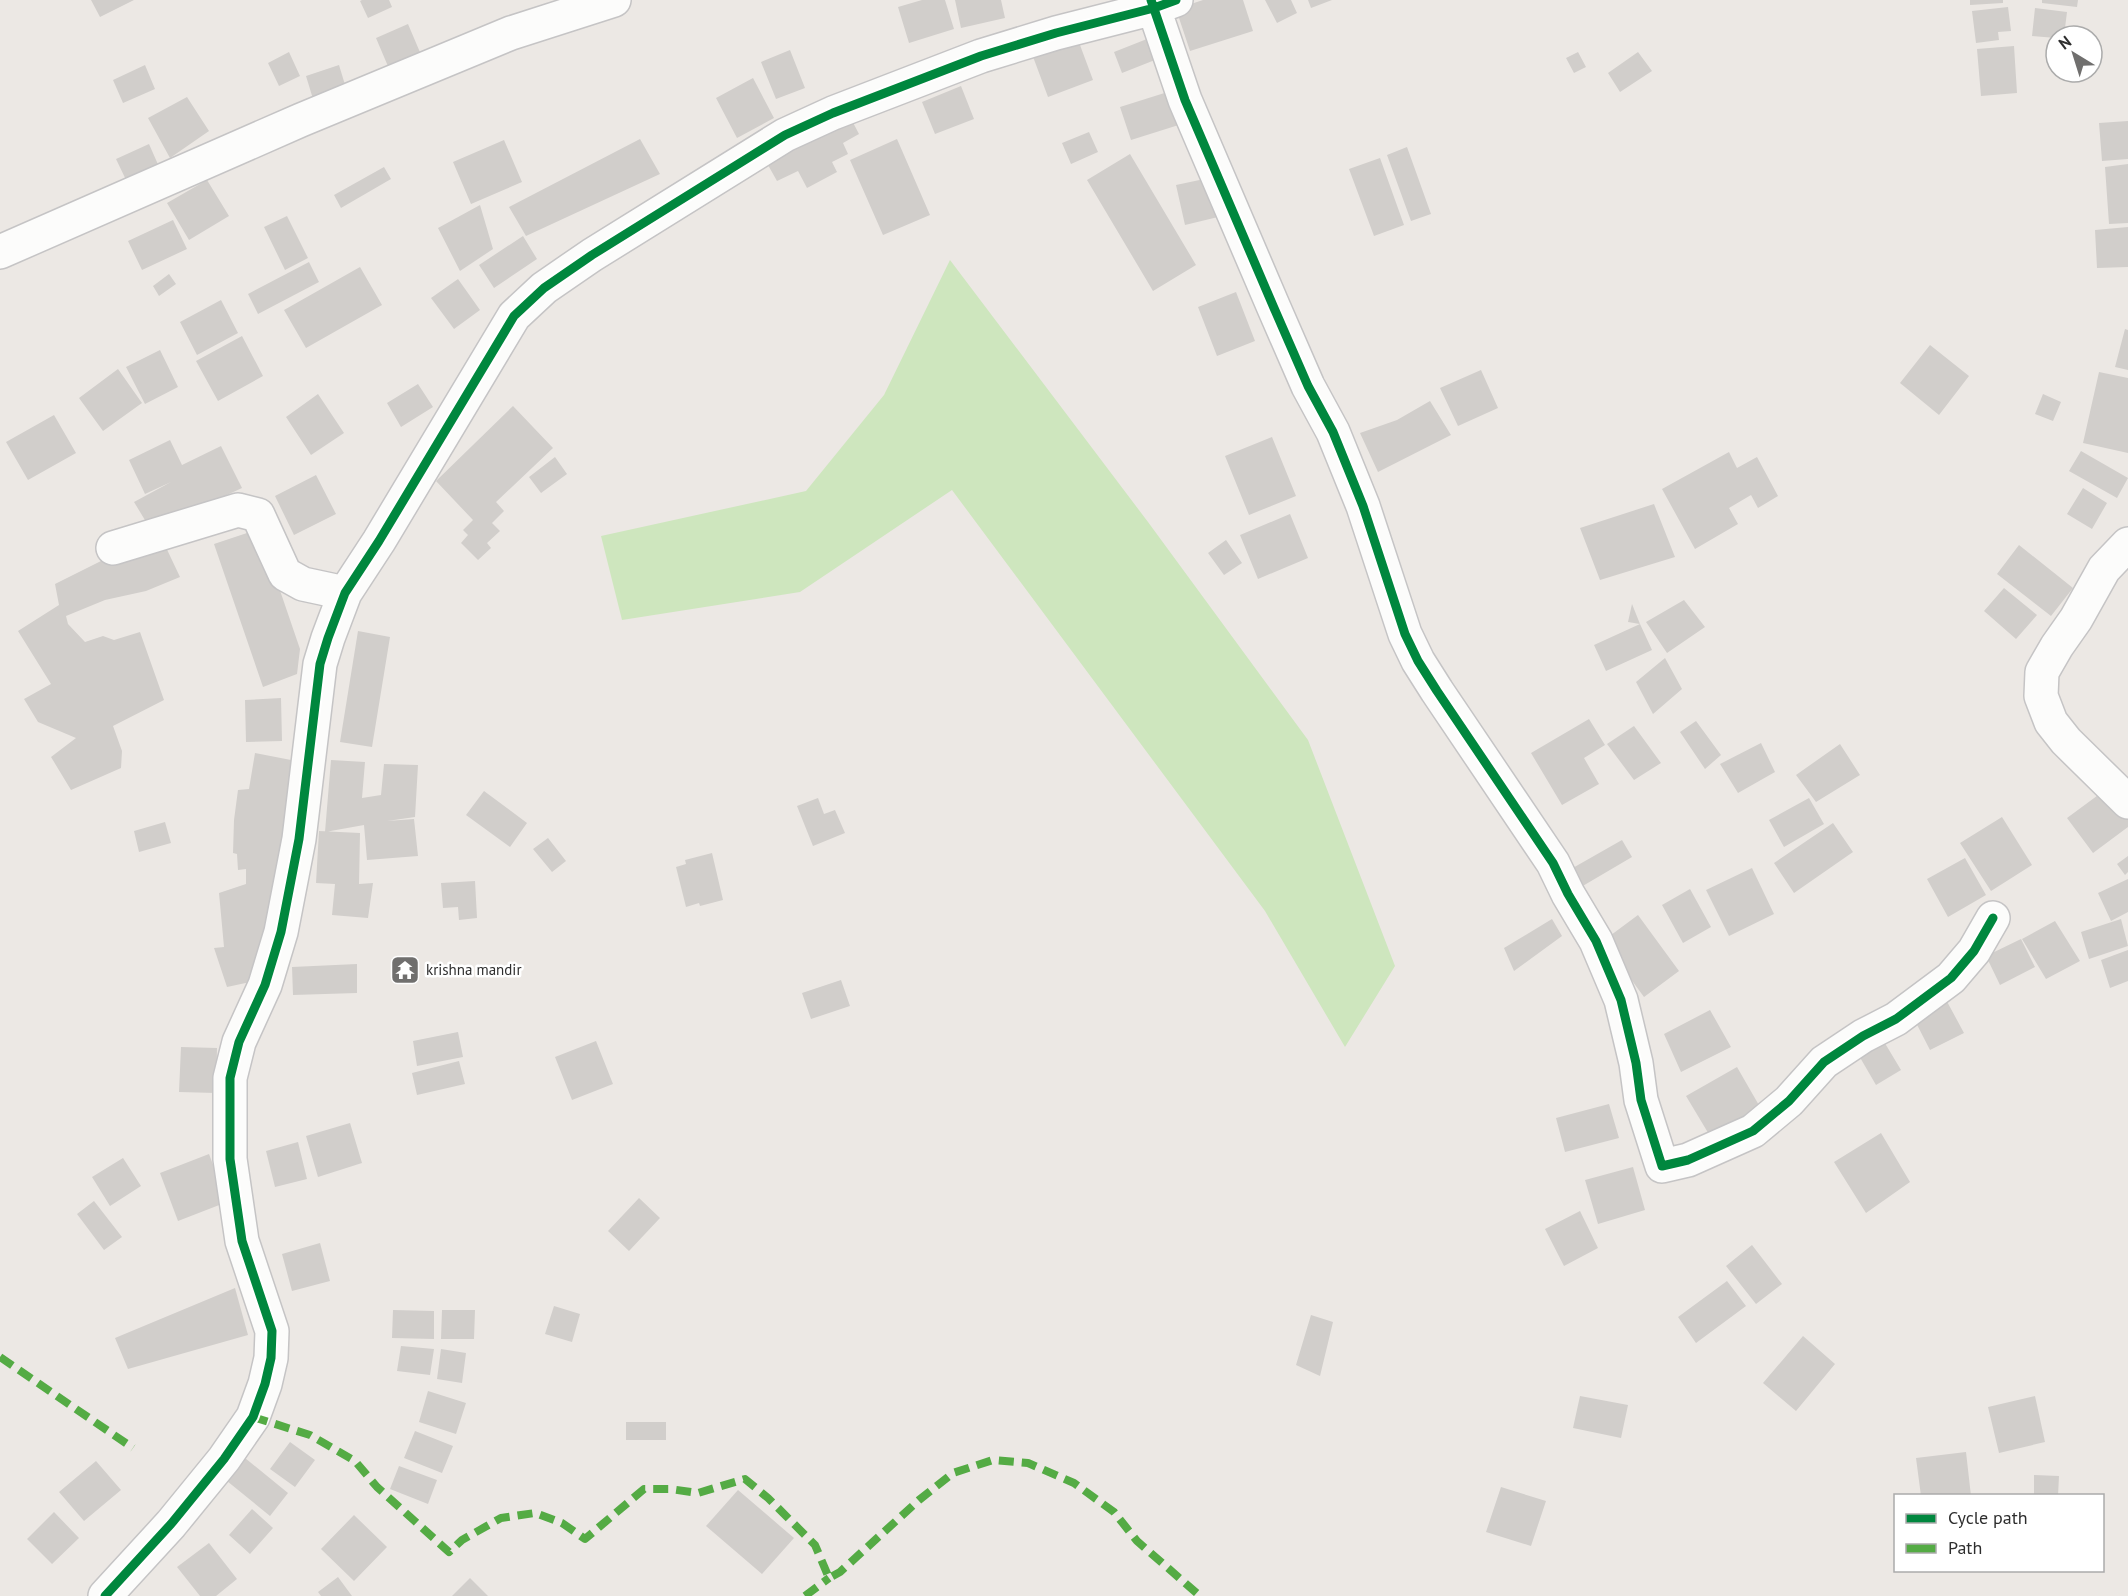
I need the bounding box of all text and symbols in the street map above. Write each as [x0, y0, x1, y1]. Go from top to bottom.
north arrow [2044, 24, 2104, 84]
text: N [2054, 31, 2075, 53]
temple icon: krishna mandir [389, 954, 421, 986]
place label: krishna mandir [426, 960, 522, 979]
legend [1894, 1494, 2104, 1572]
text: Cycle path [1948, 1506, 2028, 1529]
text: Path [1948, 1536, 1982, 1559]

